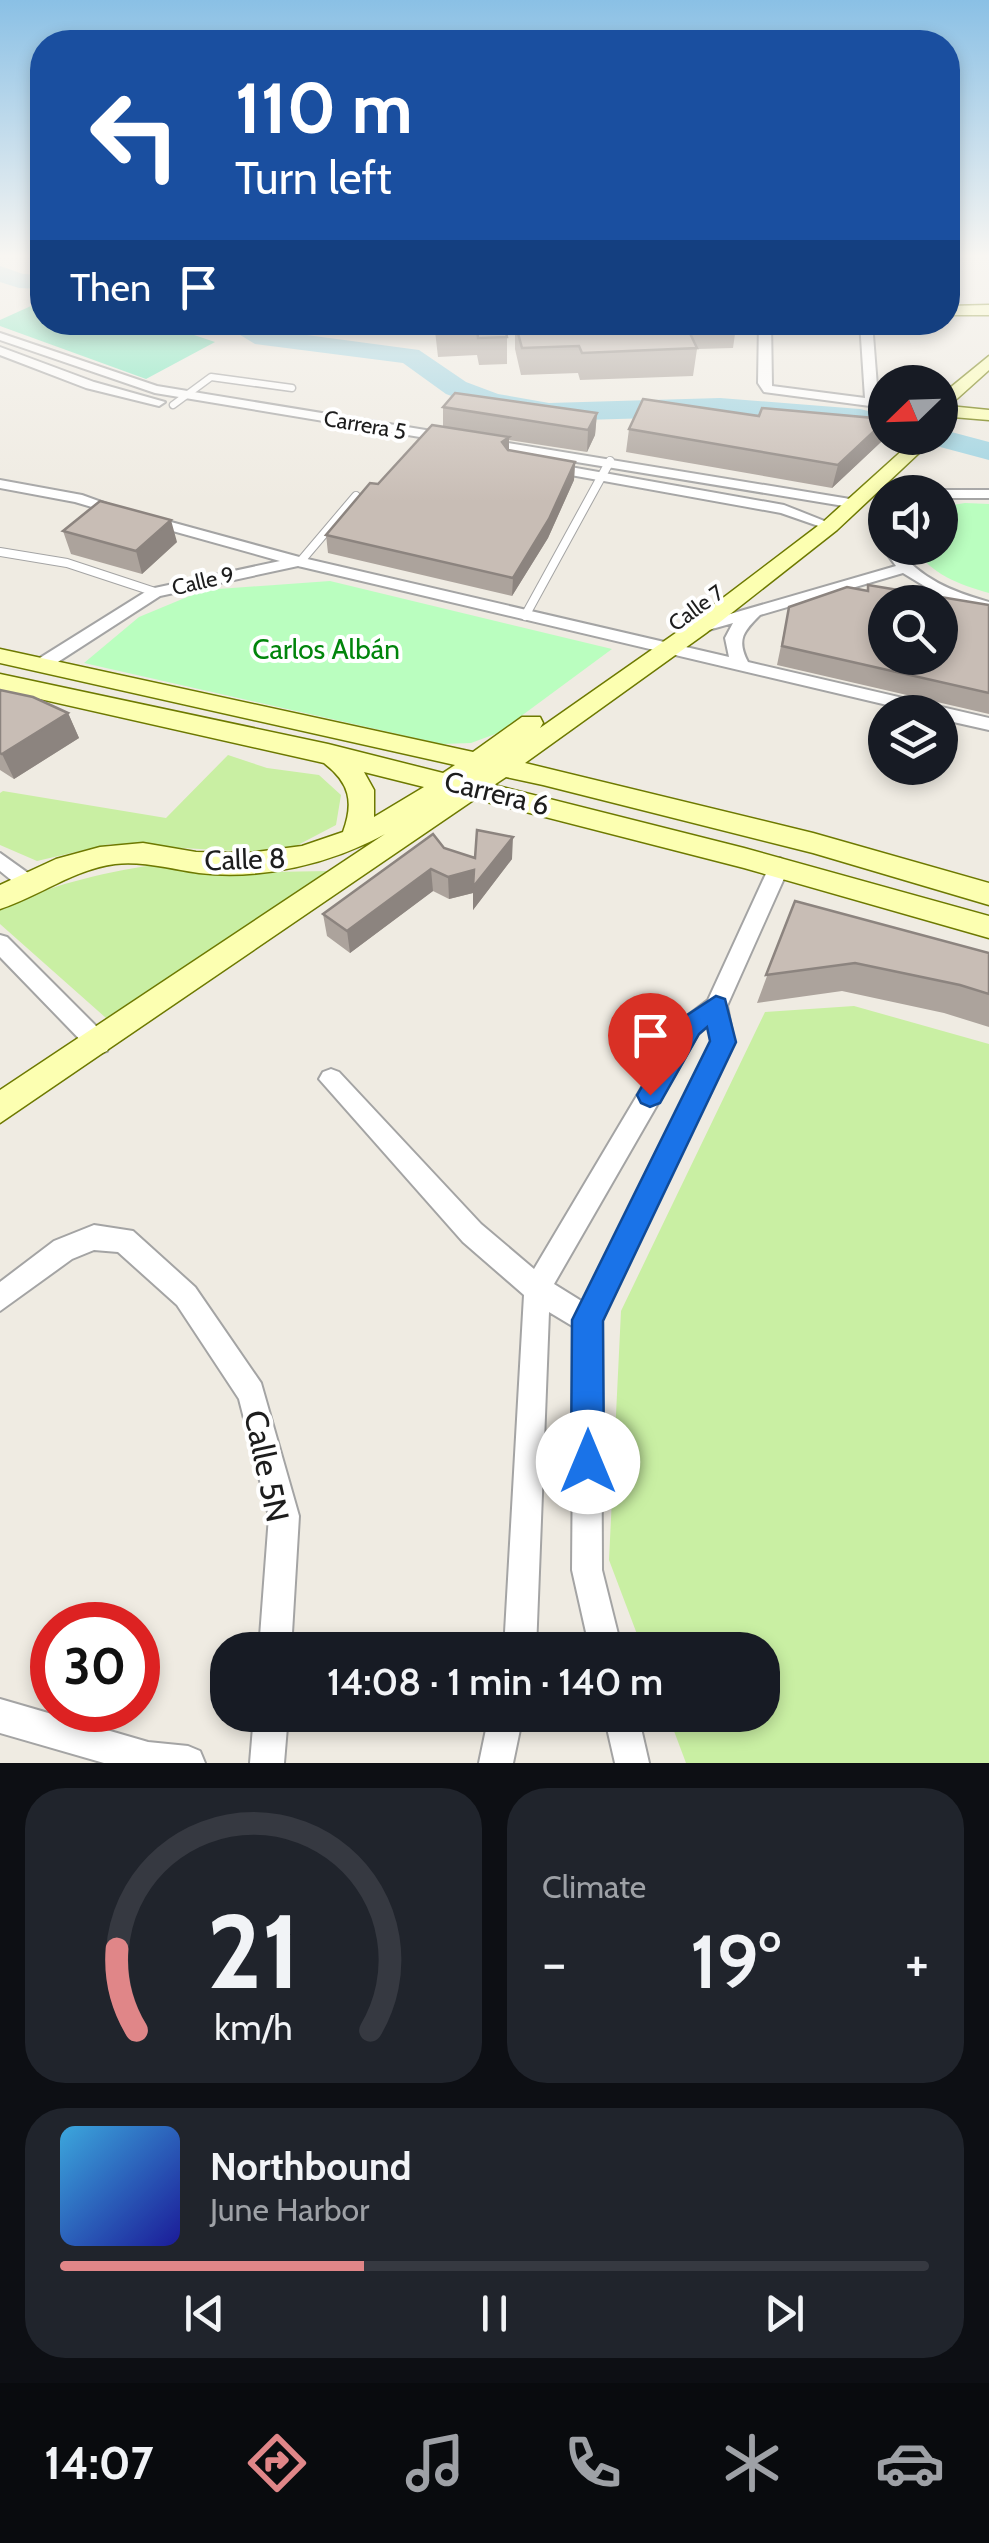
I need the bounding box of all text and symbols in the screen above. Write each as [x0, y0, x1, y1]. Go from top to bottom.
text: 110 m [235, 65, 413, 151]
icon: left [70, 70, 200, 200]
text: Turn left [235, 151, 392, 205]
icon: arrive [171, 260, 226, 315]
text: Then [70, 264, 151, 311]
north arrow [868, 365, 958, 455]
map controls [868, 365, 958, 785]
street label: Carrera 5 [322, 404, 408, 446]
button: sound [868, 475, 958, 565]
street label: Calle 9 [169, 561, 237, 601]
street label: Calle 7 [663, 579, 729, 637]
button: search [868, 585, 958, 675]
park label: Carlos Albán [252, 632, 400, 666]
button: layers [868, 695, 958, 785]
street label: Carrera 6 [441, 764, 553, 822]
street label: Calle 8 [204, 841, 286, 877]
pin [608, 993, 693, 1096]
icon: arrive [623, 1008, 678, 1063]
street label: Calle 5N [236, 1406, 298, 1526]
position arrow [536, 1410, 640, 1514]
speed limit sign: 30 [30, 1602, 160, 1732]
text: 14:08 · 1 min · 140 m [327, 1658, 663, 1705]
text: Climate [542, 1867, 646, 1906]
text: 21 [207, 1888, 300, 2014]
text: 19° [690, 1916, 781, 2007]
text: − [542, 1929, 566, 1996]
text: + [905, 1929, 929, 1996]
text: km/h [214, 2006, 293, 2049]
text: Northbound [210, 2143, 412, 2190]
text: June Harbor [210, 2190, 369, 2229]
icon: previous [177, 2286, 232, 2341]
icon: pause [467, 2286, 522, 2341]
icon: next [757, 2286, 812, 2341]
icon: directions [242, 2428, 312, 2498]
icon: music [400, 2428, 470, 2498]
icon: phone [558, 2428, 628, 2498]
icon: climate [717, 2428, 787, 2498]
icon: car [875, 2428, 945, 2498]
text: 14:07 [44, 2436, 153, 2490]

